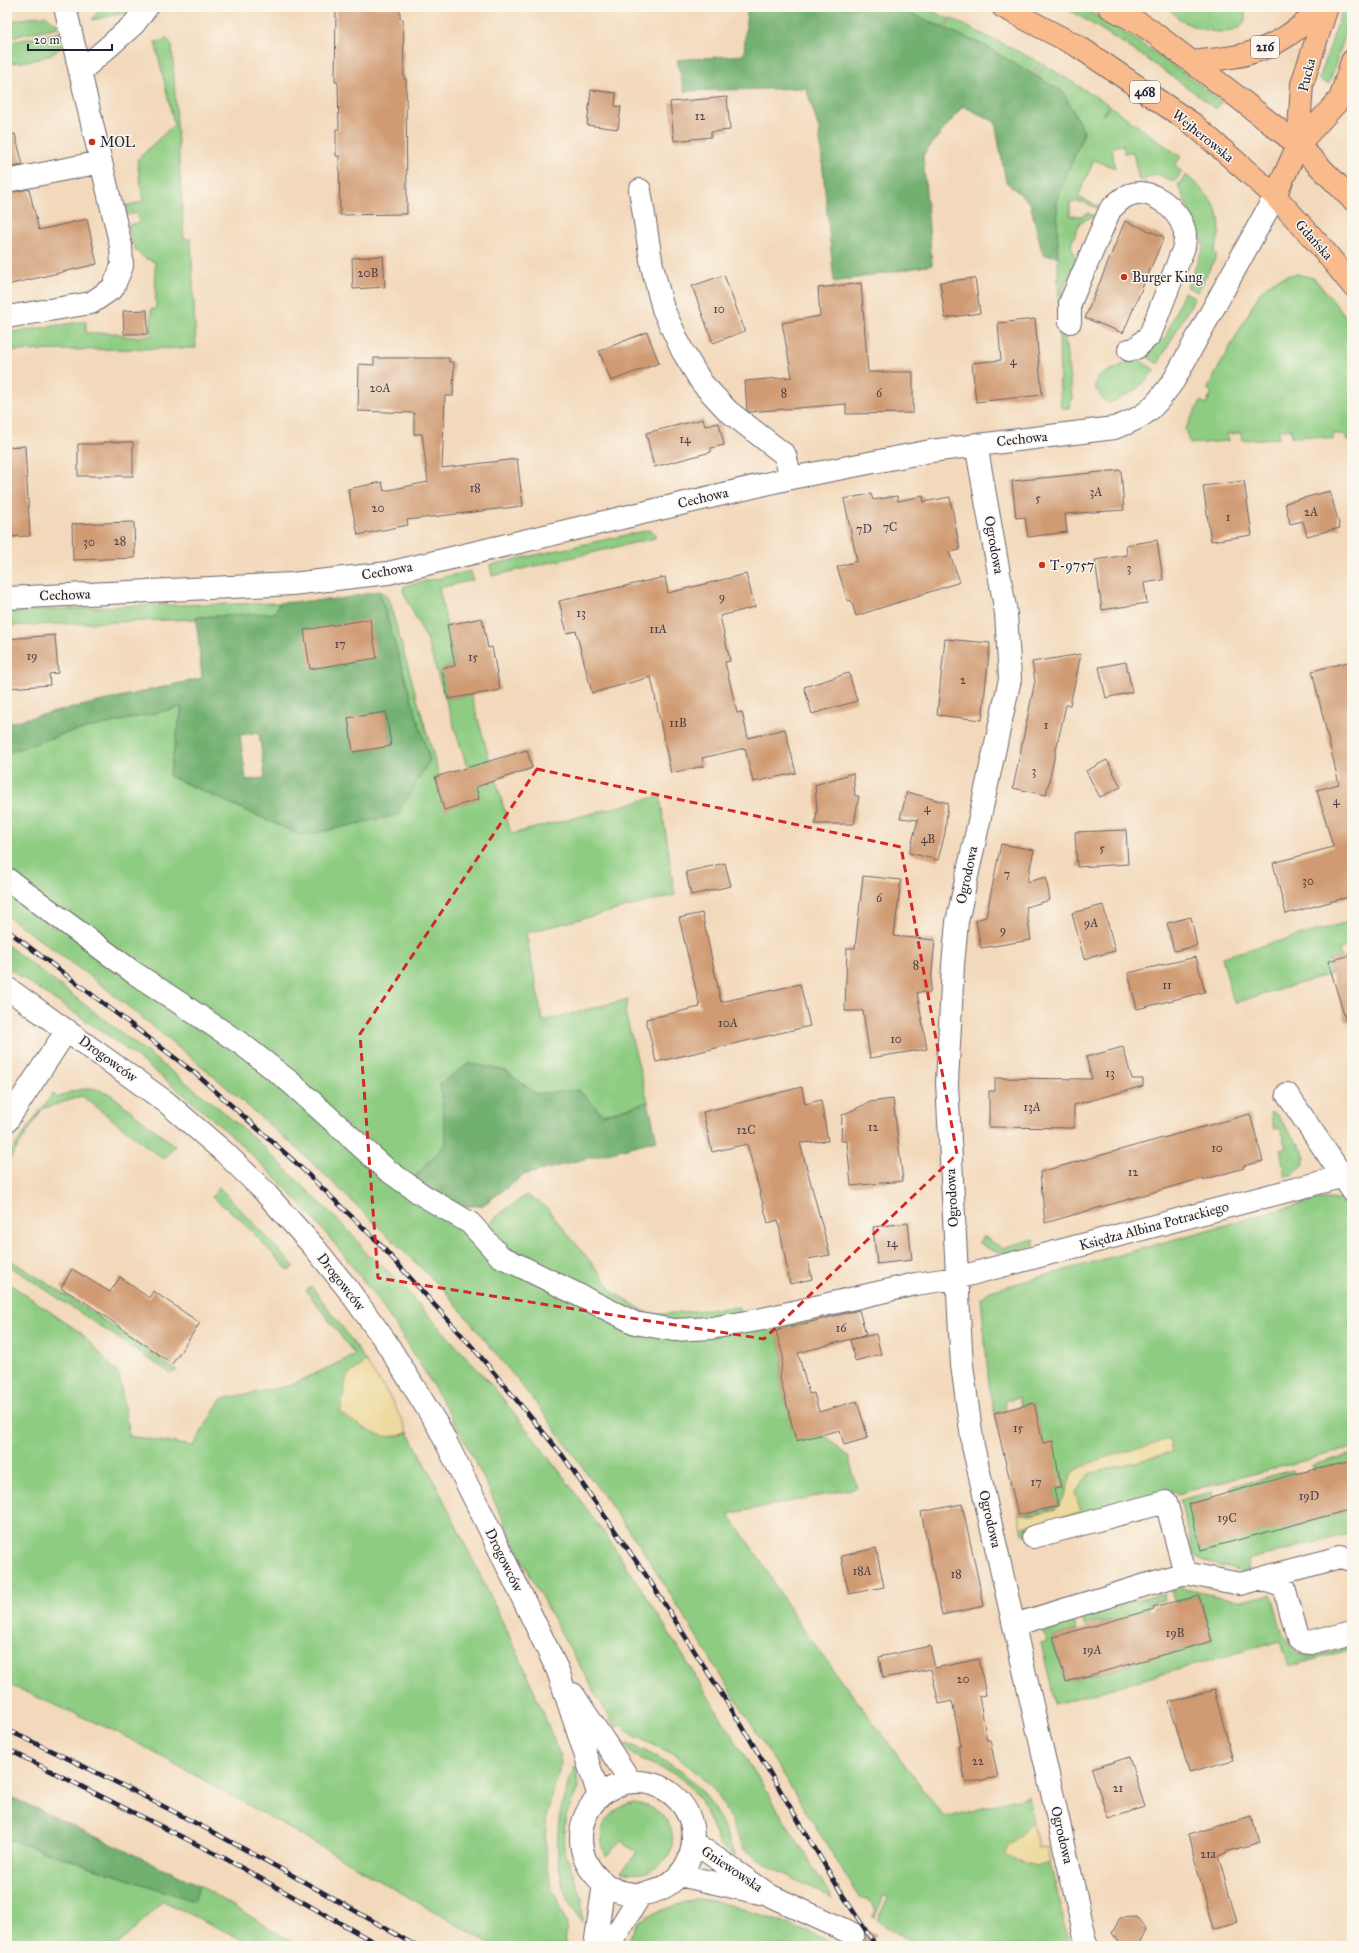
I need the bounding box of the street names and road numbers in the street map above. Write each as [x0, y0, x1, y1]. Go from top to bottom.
road number: 216 [1251, 36, 1279, 58]
street label: Pucka [1295, 56, 1319, 93]
road number: 468 [1130, 81, 1160, 103]
street label: Wejherowska [1169, 106, 1237, 166]
street label: Gdańska [1292, 216, 1337, 264]
street label: Cechowa [996, 428, 1048, 450]
street label: Cechowa [676, 484, 730, 512]
street label: Ogrodowa [981, 515, 1007, 575]
street label: Cechowa [360, 558, 414, 584]
street label: Cechowa [39, 586, 91, 604]
street label: Ogrodowa [953, 844, 981, 905]
street label: Drogowców [75, 1032, 141, 1086]
street label: Ogrodowa [942, 1168, 962, 1228]
street label: Księdza Albina Potrackiego [1077, 1198, 1231, 1254]
street label: Drogowców [313, 1250, 369, 1315]
street label: Ogrodowa [975, 1488, 1005, 1550]
street label: Drogowców [481, 1526, 527, 1595]
street label: Ogrodowa [1047, 1804, 1077, 1866]
street label: Gniewowska [698, 1842, 766, 1896]

